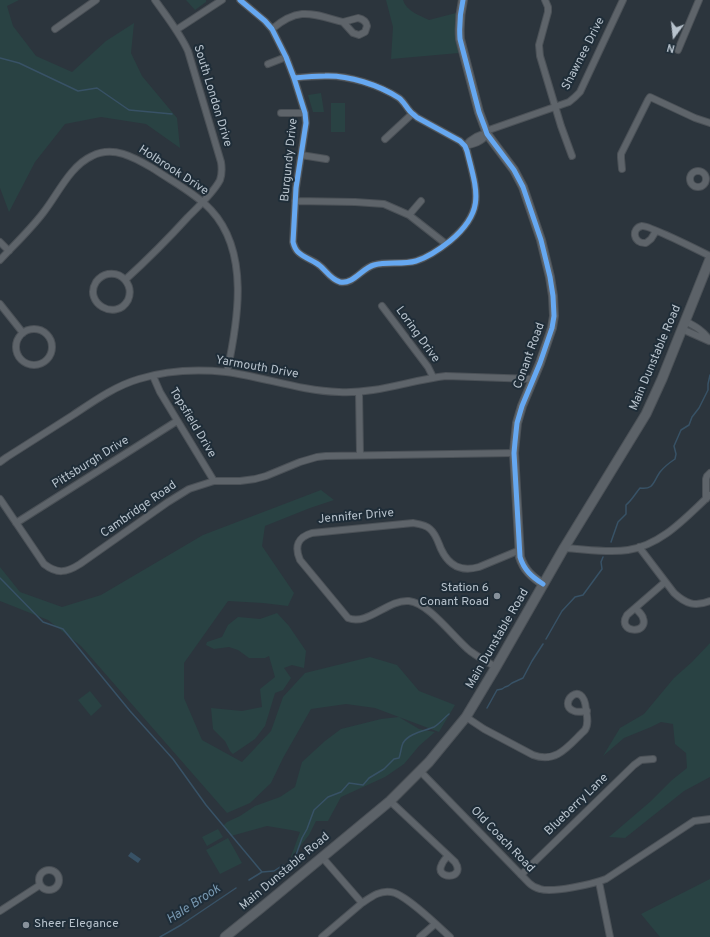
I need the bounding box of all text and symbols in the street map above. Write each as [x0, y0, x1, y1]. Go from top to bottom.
street label: Shawnee Drive [559, 15, 609, 93]
north arrow [654, 16, 694, 56]
text: N [665, 40, 677, 55]
street label: South London Drive [190, 43, 234, 149]
street label: Burgundy Drive [278, 118, 302, 202]
street label: Holbrook Drive [135, 143, 211, 199]
street label: Main Dunstable Road [627, 303, 685, 413]
street label: Loring Drive [392, 304, 442, 366]
street label: Conant Road [511, 321, 549, 391]
street label: Yarmouth Drive [214, 354, 300, 382]
street label: Topsfield Drive [165, 385, 219, 461]
street label: Pittsburgh Drive [50, 434, 132, 492]
street label: Cambridge Road [98, 479, 180, 541]
street label: Jennifer Drive [318, 507, 394, 527]
place label: Station 6 Conant Road [420, 582, 489, 610]
street label: Main Dunstable Road [463, 586, 533, 692]
marker: Station 6 Conant Road [492, 591, 502, 601]
street label: Blueberry Lane [542, 771, 612, 839]
street label: Old Coach Road [467, 804, 537, 876]
street label: Main Dunstable Road [237, 830, 333, 914]
water label: Hale Brook [164, 882, 224, 928]
place label: Sheer Elegance [34, 918, 119, 932]
marker: Sheer Elegance [21, 920, 31, 930]

